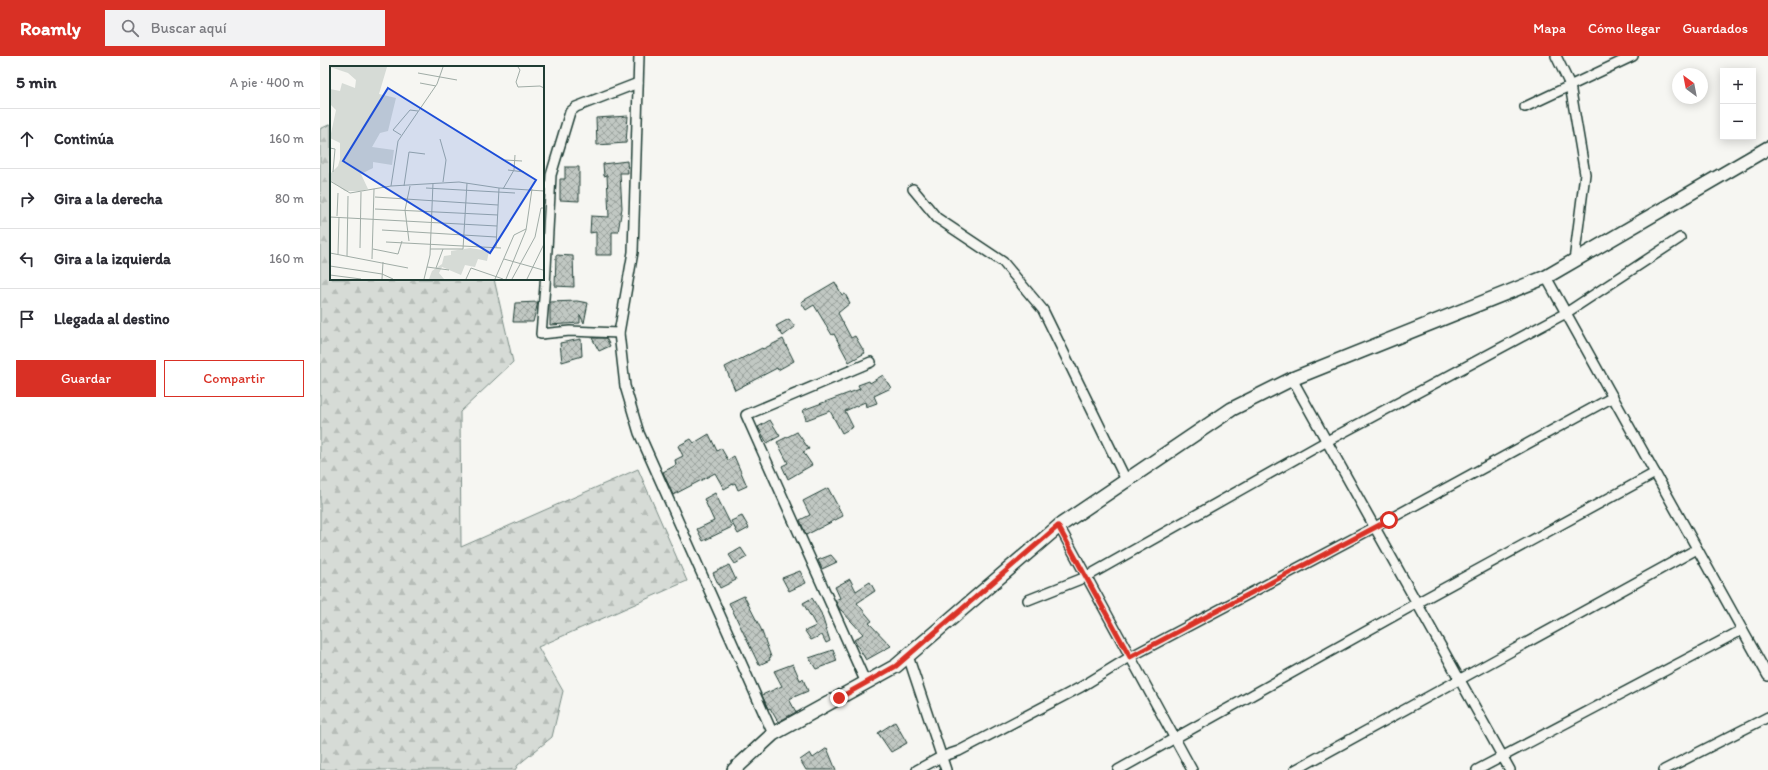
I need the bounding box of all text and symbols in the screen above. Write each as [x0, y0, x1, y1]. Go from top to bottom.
search box [105, 10, 385, 46]
text: Roamly [20, 17, 81, 40]
icon: search [119, 17, 141, 39]
text: Buscar aquí [151, 19, 227, 37]
text: Mapa [1533, 20, 1566, 37]
text: Cómo llegar [1588, 20, 1660, 37]
text: Guardados [1682, 20, 1748, 37]
inset map [330, 66, 544, 280]
north arrow [1672, 68, 1708, 104]
map controls [1720, 68, 1756, 140]
button: + [1720, 68, 1756, 104]
text: 5 min [16, 72, 56, 92]
text: A pie · 400 m [230, 75, 304, 90]
button: − [1720, 104, 1756, 140]
icon: ahead [16, 128, 38, 150]
text: Continúa [54, 130, 114, 148]
text: 160 m [269, 131, 304, 146]
icon: right [16, 188, 38, 210]
text: Gira a la derecha [54, 190, 163, 208]
text: 80 m [275, 191, 304, 206]
icon: left [16, 248, 38, 270]
text: Gira a la izquierda [54, 250, 171, 268]
text: 160 m [269, 251, 304, 266]
icon: arrive [16, 308, 38, 330]
text: Llegada al destino [54, 310, 170, 328]
button: Guardar [16, 360, 156, 397]
button: Compartir [164, 360, 304, 397]
route start [1380, 511, 1398, 529]
route end [830, 689, 848, 707]

